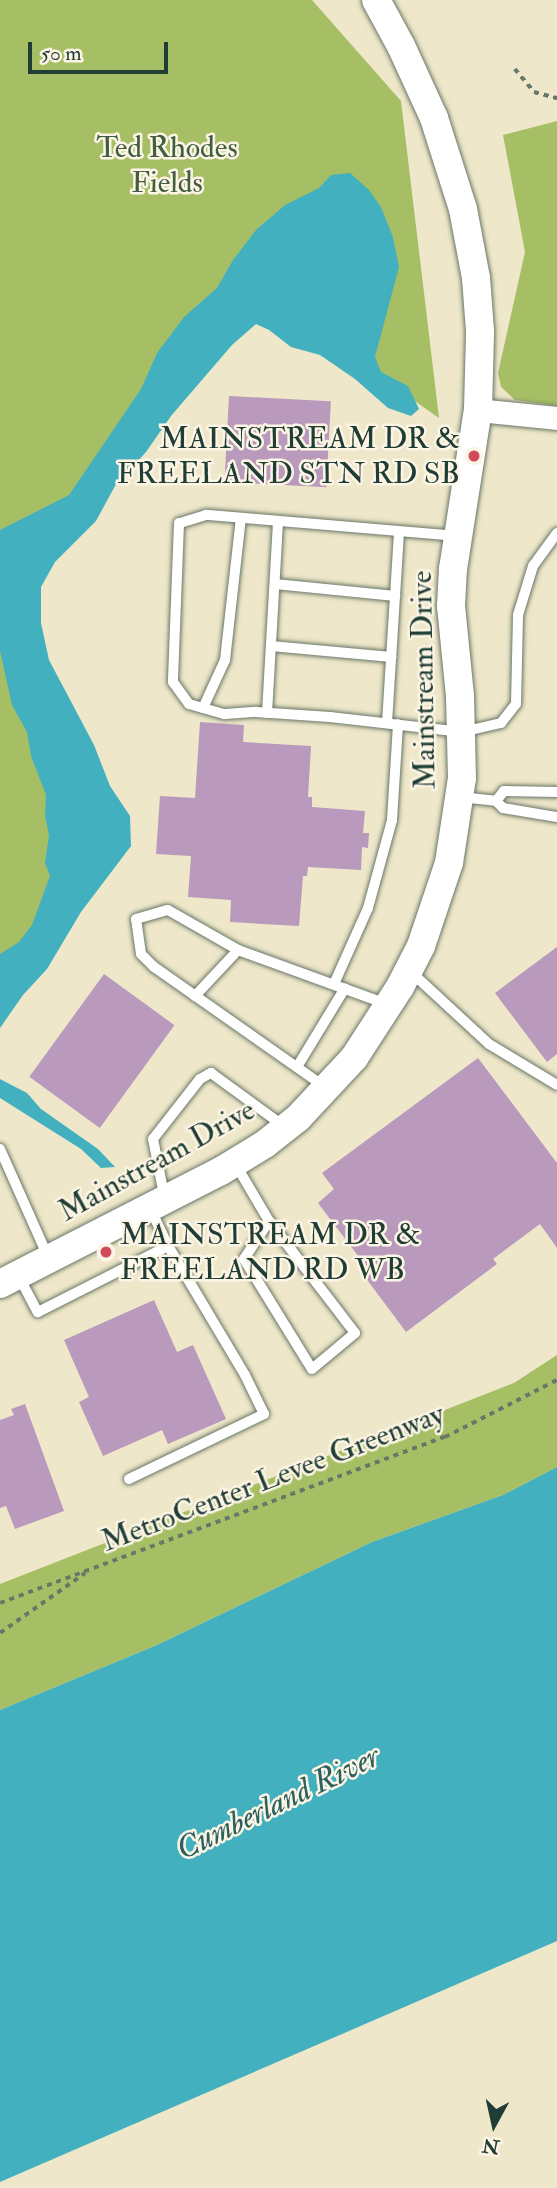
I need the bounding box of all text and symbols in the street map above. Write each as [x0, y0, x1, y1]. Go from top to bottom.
scale bar [32, 28, 172, 72]
text: 50 m [41, 40, 82, 67]
park label: Ted Rhodes Fields [96, 130, 238, 200]
place label: MAINSTREAM DR & FREELAND STN RD SB [117, 421, 460, 491]
marker: MAINSTREAM DR & FREELAND STN RD SB [466, 448, 482, 464]
street label: Mainstream Drive [404, 570, 444, 790]
street label: Mainstream Drive [53, 1092, 261, 1230]
place label: MAINSTREAM DR & FREELAND RD WB [120, 1217, 420, 1288]
marker: MAINSTREAM DR & FREELAND RD WB [98, 1244, 114, 1260]
street label: MetroCenter Levee Greenway [96, 1396, 450, 1560]
water label: Cumberland River [170, 1737, 386, 1869]
north arrow [459, 2090, 529, 2160]
text: N [481, 2133, 501, 2159]

